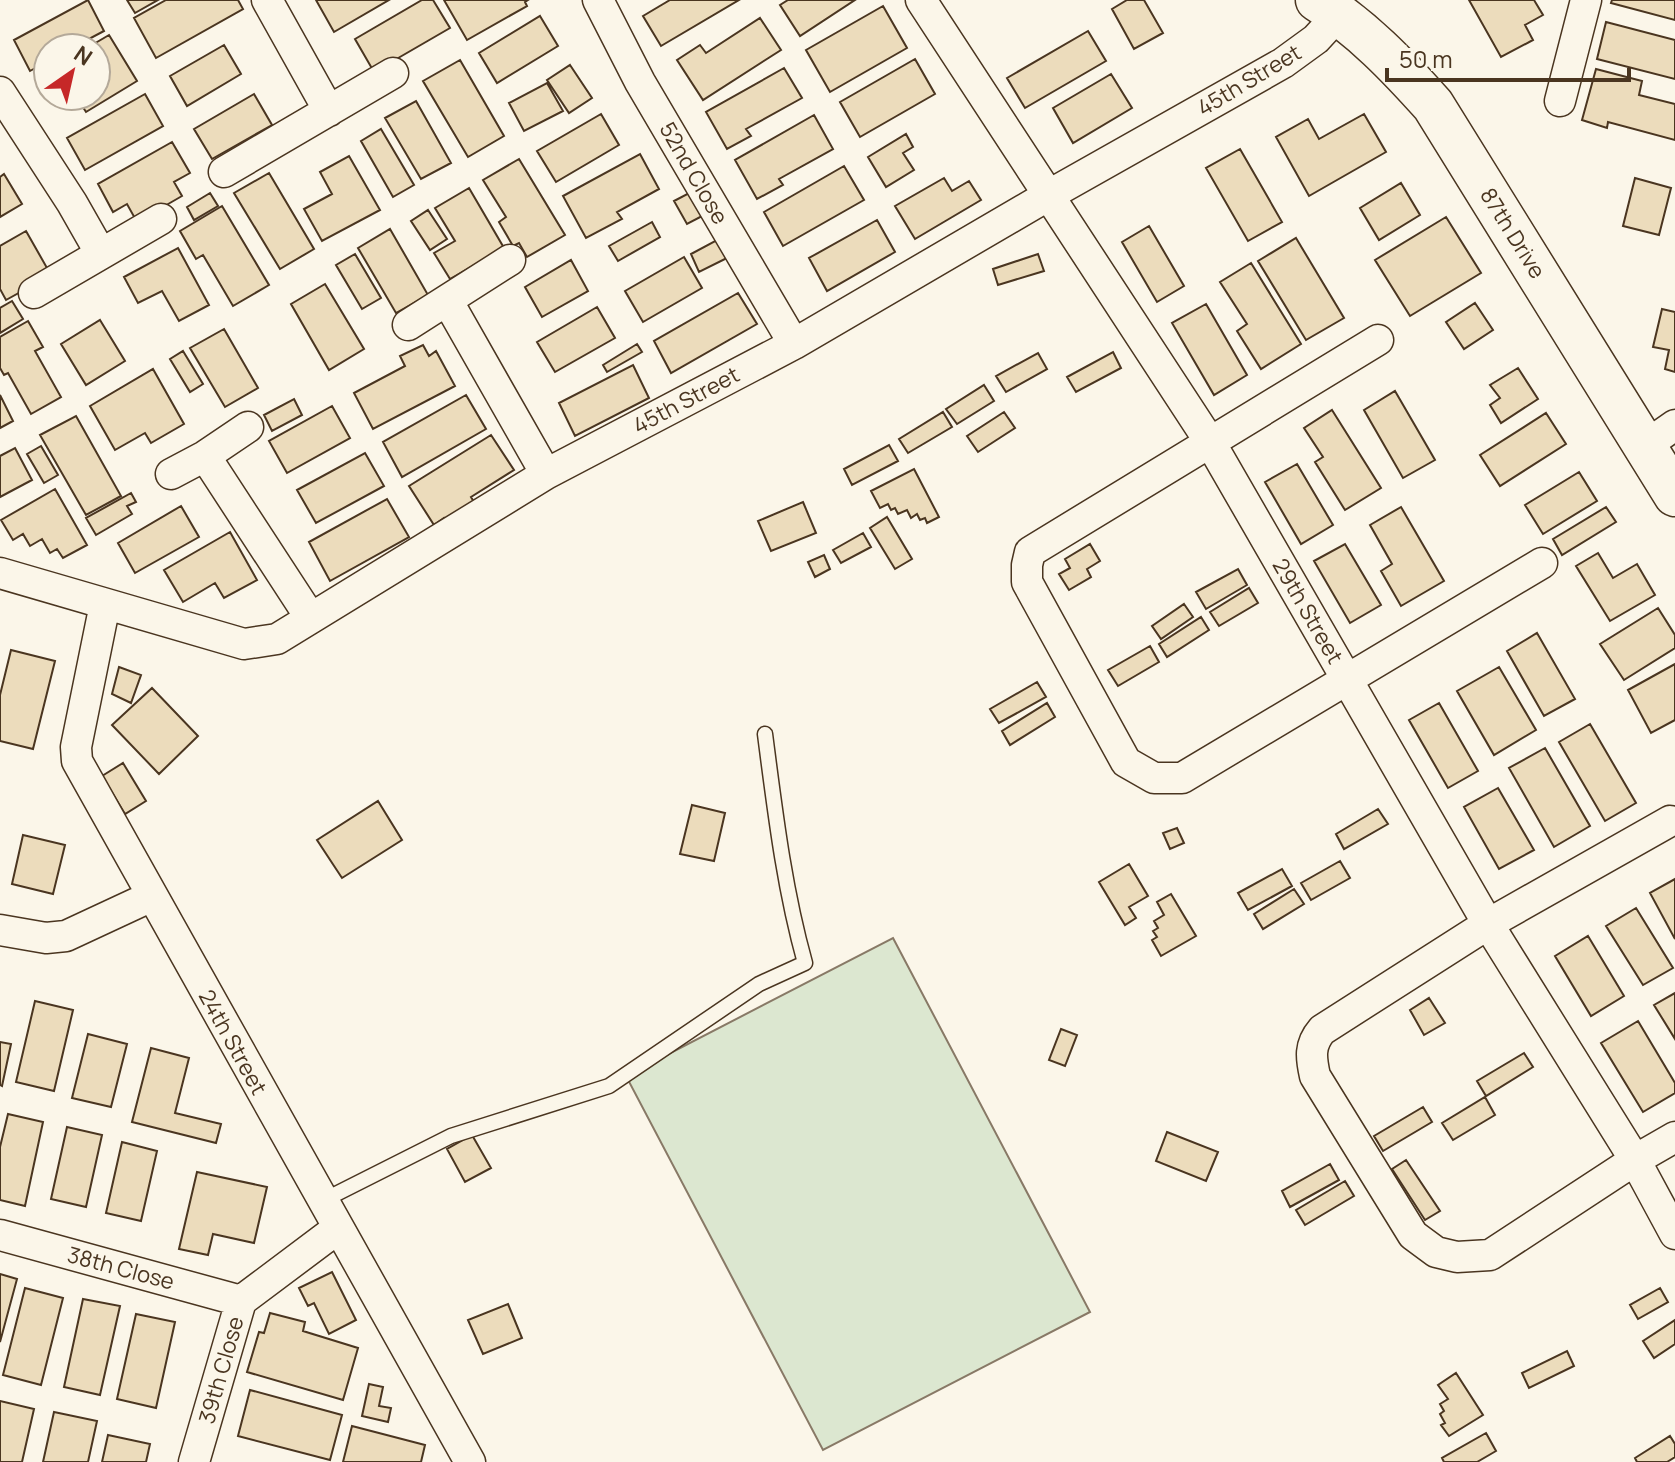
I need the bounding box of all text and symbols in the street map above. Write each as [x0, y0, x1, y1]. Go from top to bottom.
north arrow [32, 32, 112, 112]
scale bar [1387, 32, 1629, 82]
street label: 45th Street [1191, 37, 1307, 123]
text: N [68, 39, 98, 72]
text: 50 m [1399, 42, 1453, 75]
street label: 52nd Close [653, 116, 735, 230]
street label: 87th Drive [1473, 182, 1553, 284]
street label: 45th Street [627, 359, 745, 441]
street label: 29th Street [1266, 553, 1350, 669]
street label: 24th Street [192, 984, 274, 1100]
street label: 38th Close [64, 1239, 178, 1297]
street label: 39th Close [191, 1313, 251, 1427]

